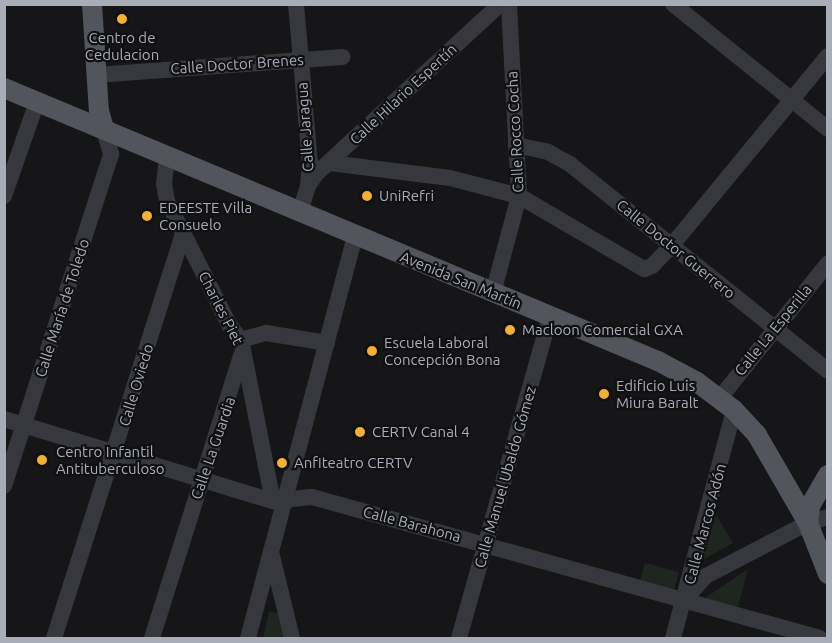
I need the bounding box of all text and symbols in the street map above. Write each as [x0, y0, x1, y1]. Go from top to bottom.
marker: Centro de Cedulacion [115, 12, 129, 26]
place label: Centro de Cedulacion [85, 28, 159, 63]
street label: Calle Hilario Espertín [346, 40, 460, 148]
street label: Calle Doctor Brenes [170, 50, 304, 78]
street label: Calle Rocco Cocha [503, 71, 527, 193]
street label: Calle Jaragua [293, 82, 317, 172]
place label: UniRefri [379, 187, 434, 205]
marker: UniRefri [360, 189, 374, 203]
street label: Calle Doctor Guerrero [613, 196, 739, 302]
place label: EDEESTE Villa Consuelo [159, 198, 252, 233]
marker: EDEESTE Villa Consuelo [140, 209, 154, 223]
street label: Calle María de Toledo [31, 237, 93, 379]
street label: Avenida San Martín [398, 247, 524, 313]
street label: Charles Piet [195, 268, 247, 348]
street label: Calle La Esperilla [731, 281, 815, 379]
place label: Macloon Comercial GXA [522, 321, 683, 339]
marker: Macloon Comercial GXA [503, 323, 517, 337]
place label: Escuela Laboral Concepción Bona [384, 333, 500, 368]
street label: Calle Oviedo [115, 342, 157, 428]
marker: Escuela Laboral Concepción Bona [365, 344, 379, 358]
place label: Edificio Luis Miura Baralt [616, 376, 698, 411]
street label: Calle Manuel Ubaldo Gómez [470, 384, 540, 570]
marker: Edificio Luis Miura Baralt [597, 387, 611, 401]
street label: Calle La Guardia [187, 394, 239, 502]
place label: CERTV Canal 4 [372, 423, 470, 441]
marker: CERTV Canal 4 [353, 425, 367, 439]
place label: Centro Infantil Antituberculoso [56, 442, 165, 477]
marker: Centro Infantil Antituberculoso [33, 451, 51, 469]
place label: Anfiteatro CERTV [294, 454, 413, 472]
marker: Anfiteatro CERTV [275, 456, 289, 470]
street label: Calle Marcos Adón [680, 462, 730, 586]
street label: Calle Barahona [361, 502, 463, 546]

